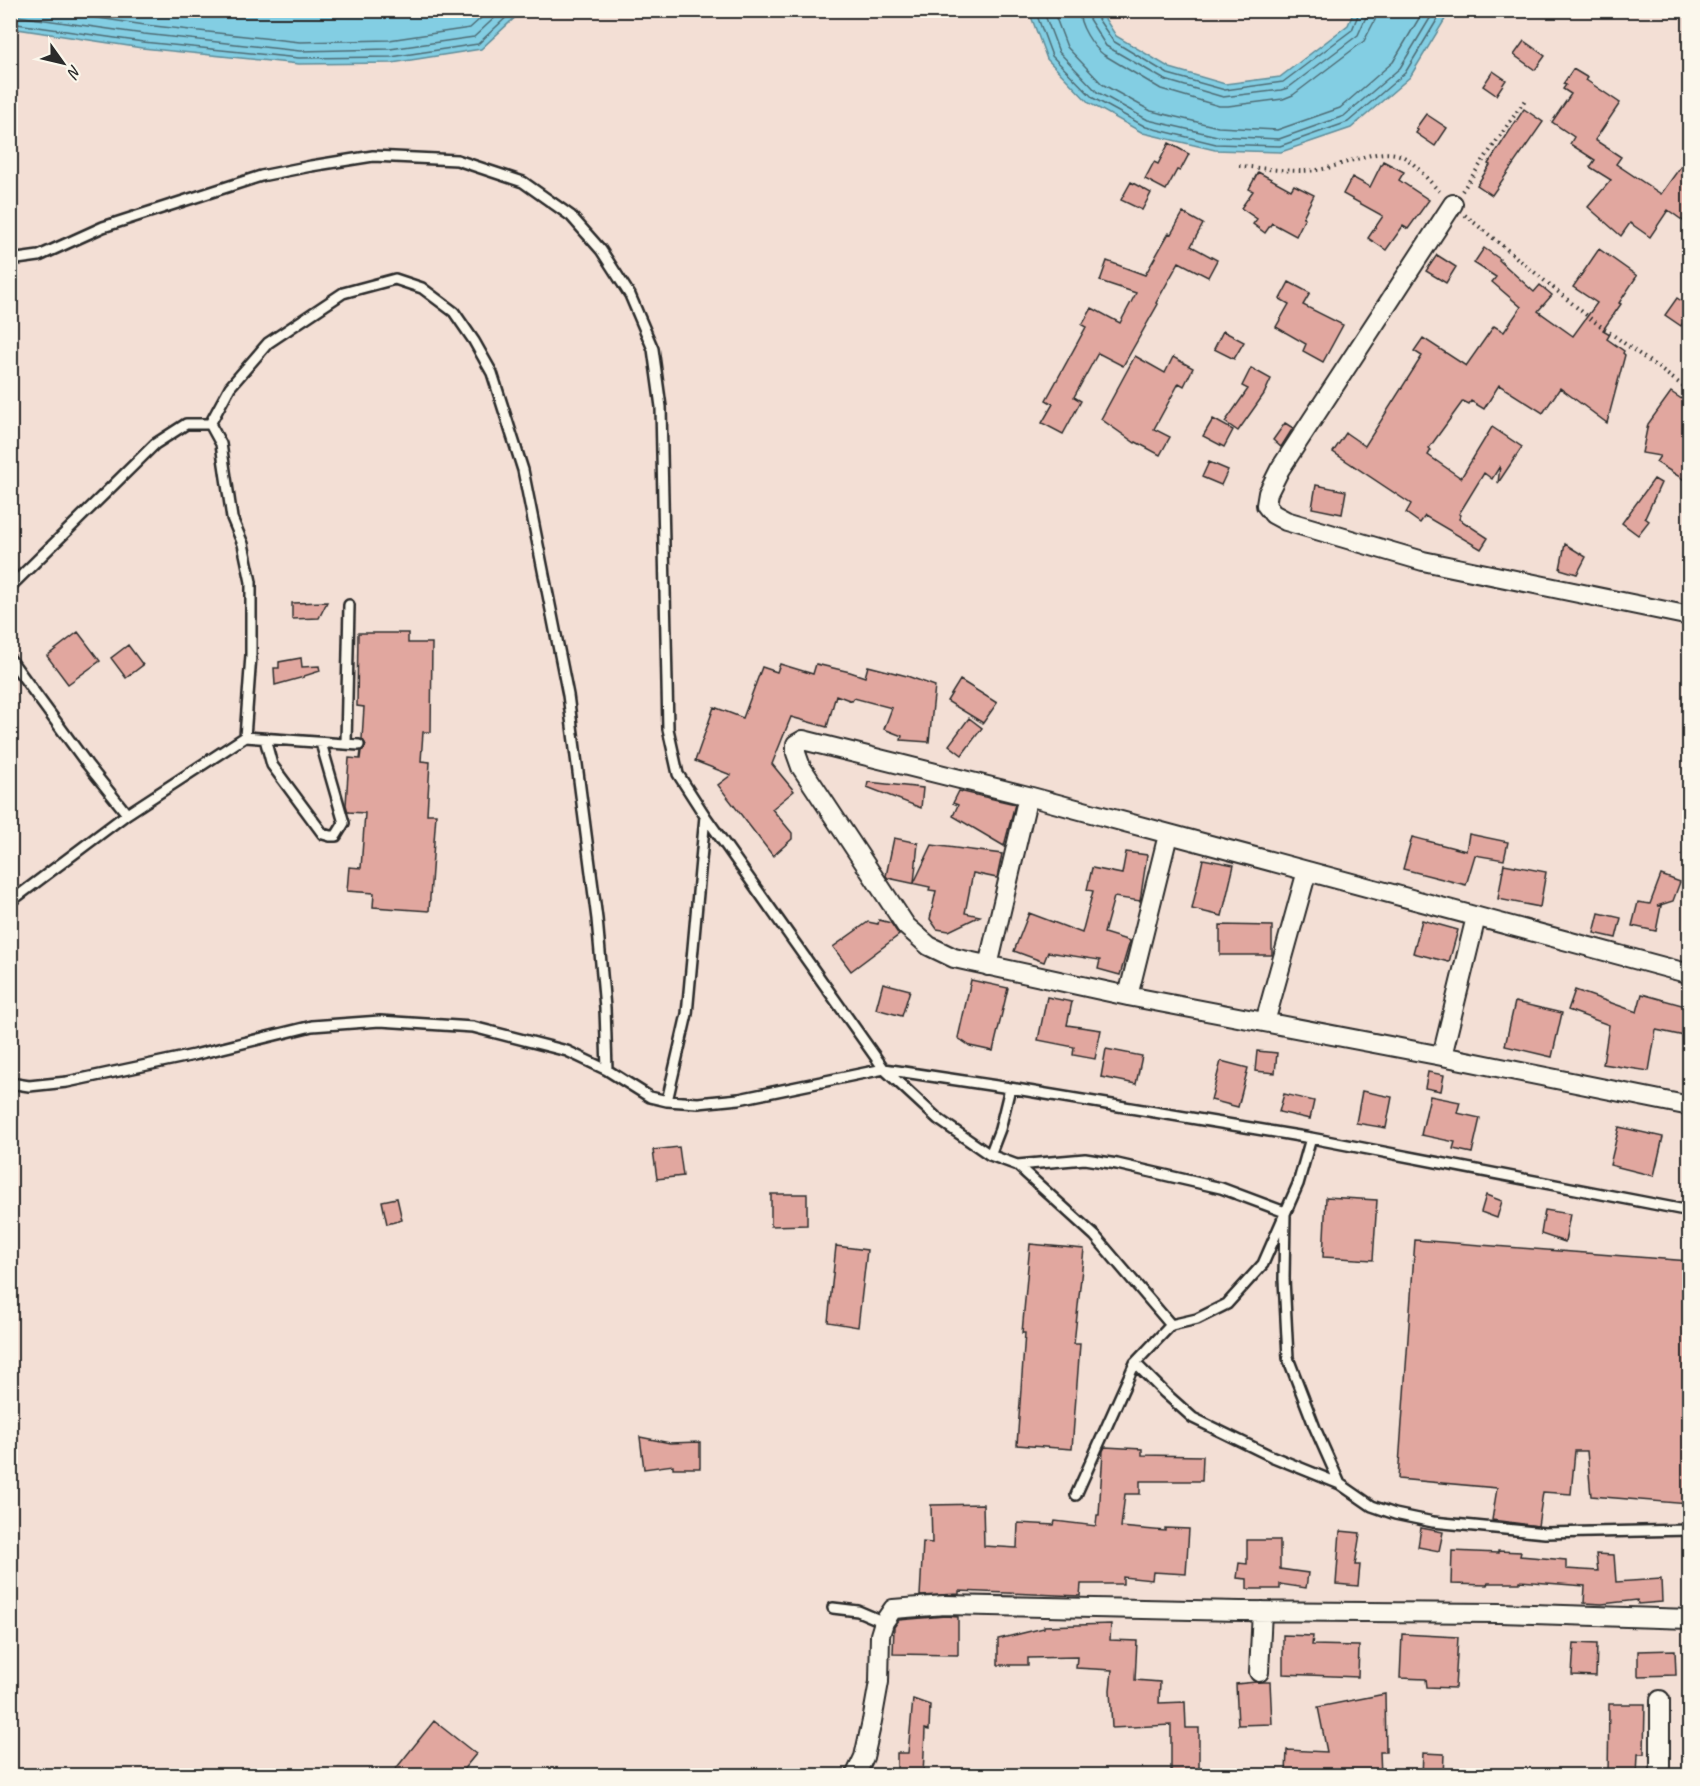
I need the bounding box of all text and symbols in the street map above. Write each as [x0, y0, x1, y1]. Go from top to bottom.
north arrow [33, 33, 93, 93]
text: N [62, 61, 86, 83]

